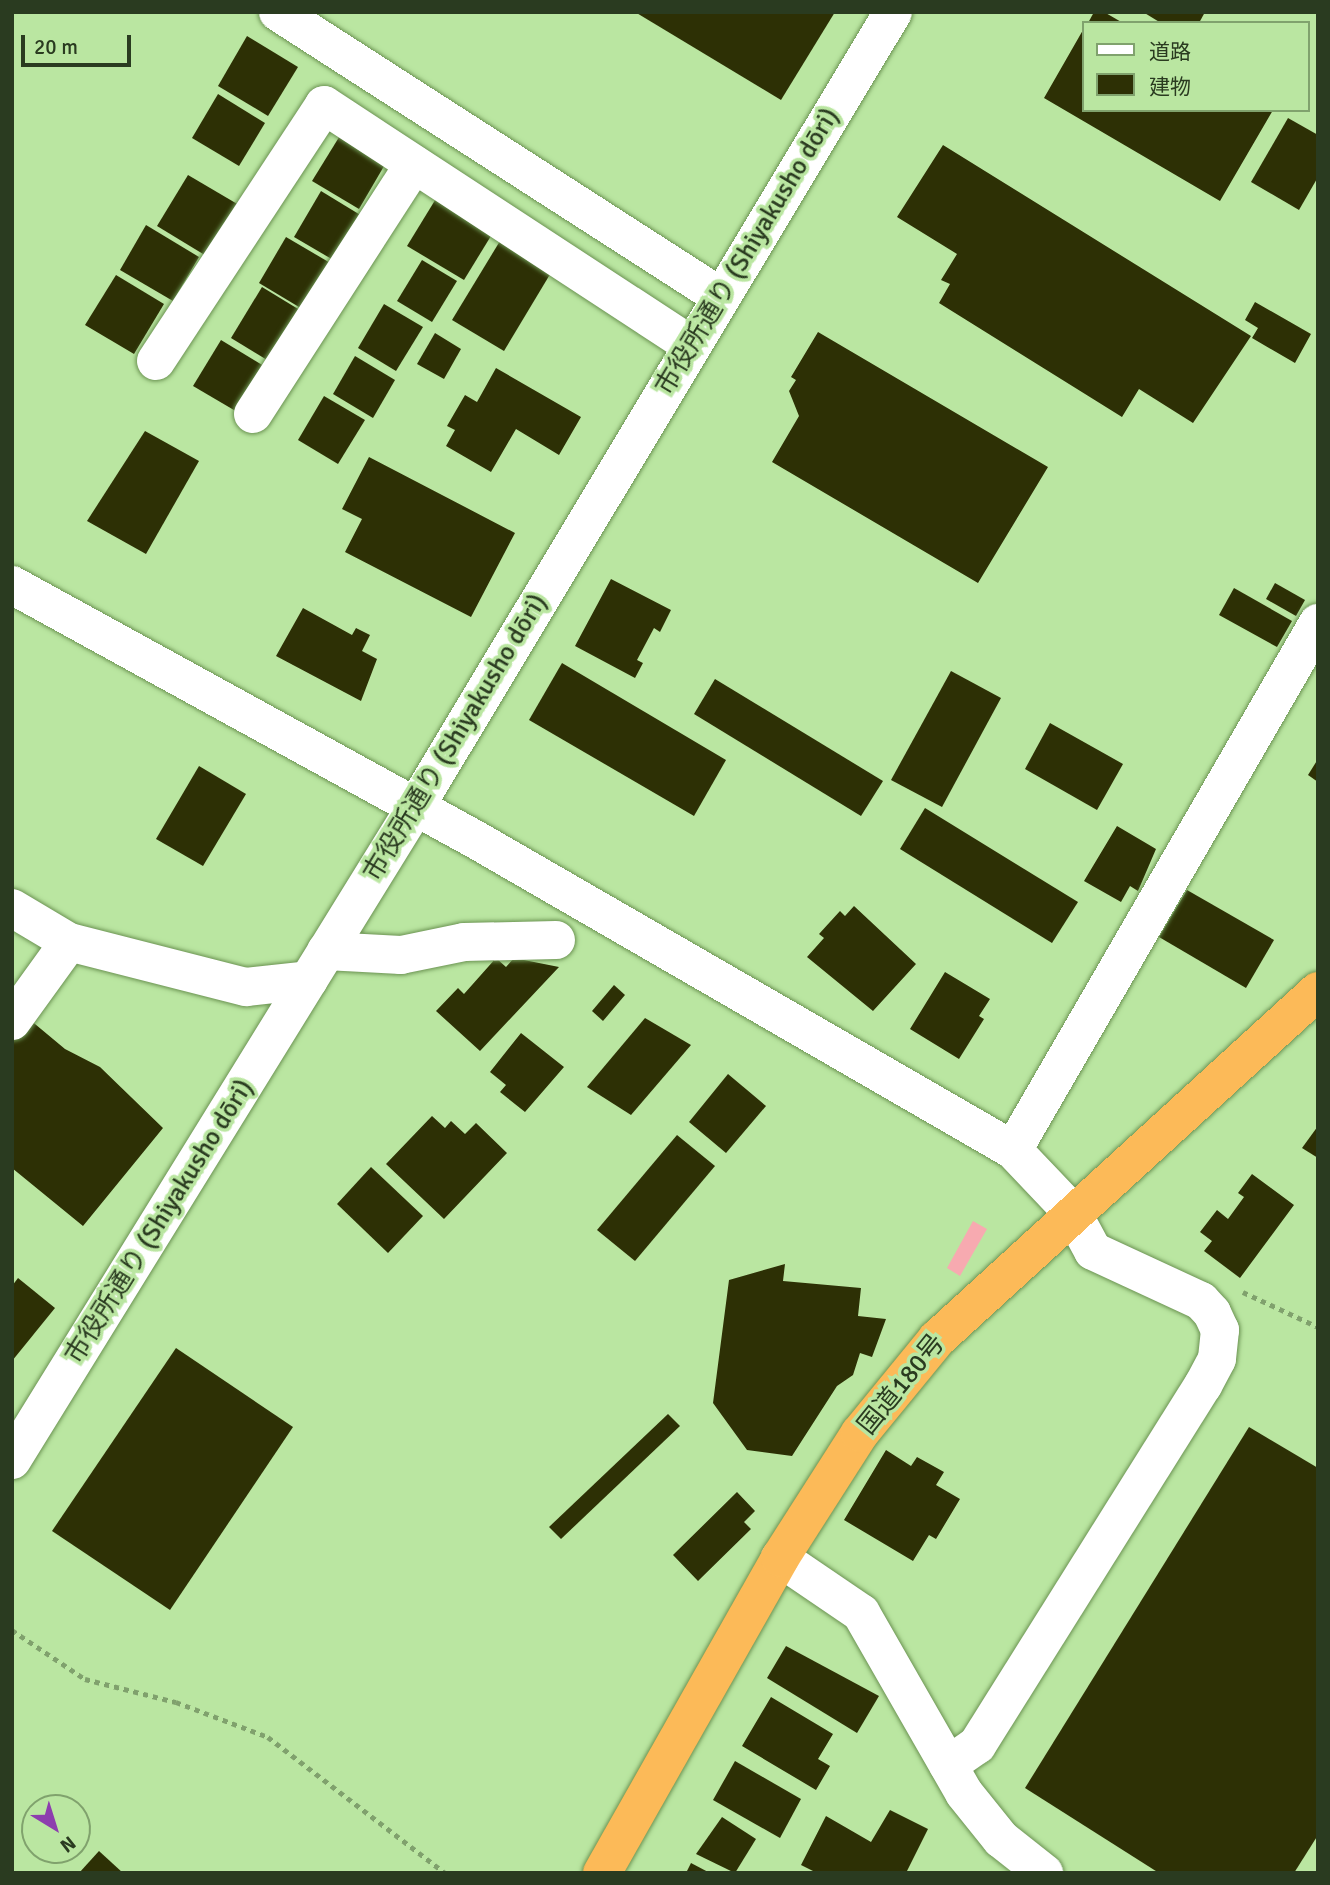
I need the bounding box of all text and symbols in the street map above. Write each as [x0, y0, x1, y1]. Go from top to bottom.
scale bar [24, 21, 135, 65]
legend [1082, 21, 1309, 112]
text: 20 m [34, 34, 78, 60]
text: 道路 [1149, 39, 1191, 65]
text: 建物 [1149, 74, 1191, 100]
street label: 市役所通り (Shiyakusho dōri) [650, 103, 846, 401]
street label: 市役所通り (Shiyakusho dōri) [358, 589, 554, 887]
street label: 市役所通り (Shiyakusho dōri) [60, 1074, 260, 1370]
street label: 国道180号 [852, 1329, 952, 1441]
north arrow [21, 1794, 91, 1864]
text: N [55, 1830, 80, 1857]

